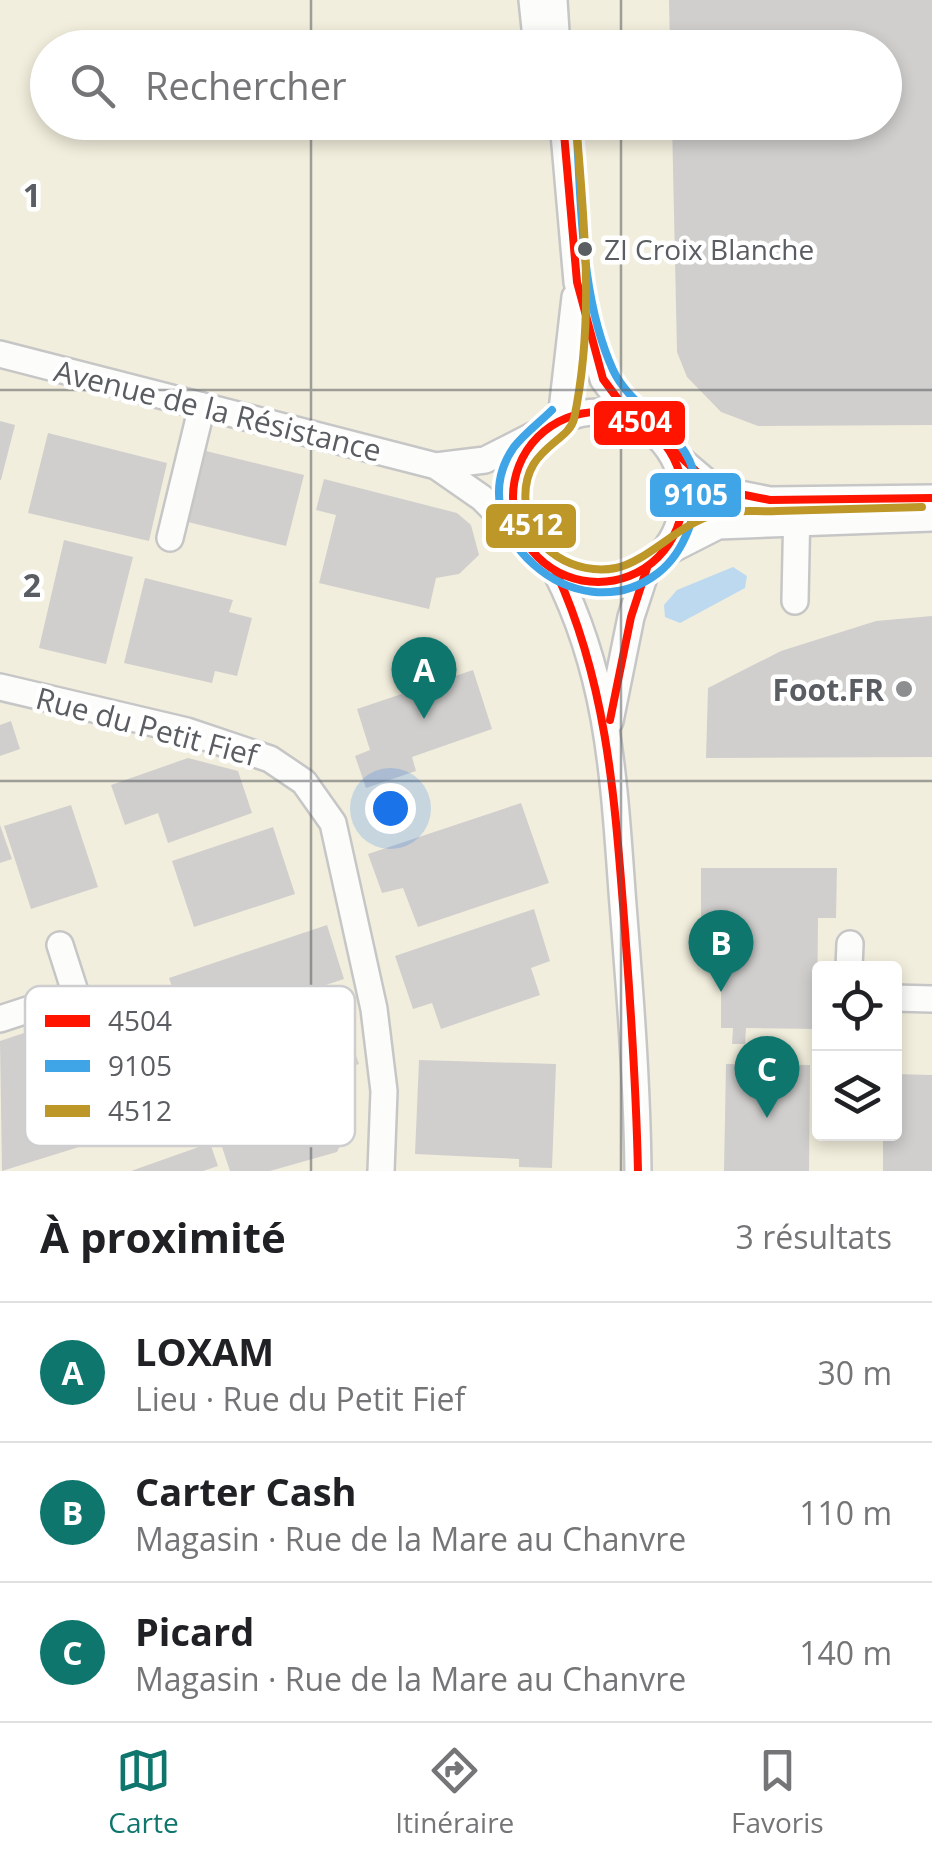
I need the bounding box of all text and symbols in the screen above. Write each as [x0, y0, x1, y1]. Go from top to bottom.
search box [30, 30, 902, 140]
icon: search [65, 58, 120, 113]
text: Rechercher [145, 59, 347, 111]
text: 1 [23, 173, 41, 216]
place label: ZI Croix Blanche [604, 230, 814, 268]
marker: ZI Croix Blanche [575, 239, 595, 259]
street label: Avenue de la Résistance [50, 349, 386, 471]
line badge: 4504 [592, 399, 687, 447]
text: 4504 [608, 402, 672, 440]
line badge: 9105 [648, 471, 743, 519]
text: 9105 [664, 475, 728, 513]
line badge: 4512 [484, 502, 578, 550]
text: 4512 [499, 505, 563, 543]
text: 2 [23, 563, 41, 606]
pin: A [392, 636, 456, 719]
place label: Foot.FR [773, 669, 884, 710]
street label: Rue du Petit Fief [32, 677, 264, 776]
marker: Foot.FR [893, 678, 915, 700]
your location [365, 783, 416, 834]
pin: B [688, 910, 754, 992]
map controls [812, 961, 902, 1141]
button: locate [812, 961, 902, 1051]
legend [25, 986, 355, 1146]
text: 4504 [108, 1001, 172, 1039]
pin: C [734, 1036, 800, 1118]
text: 9105 [108, 1046, 172, 1084]
button: layers [812, 1051, 902, 1141]
text: 4512 [108, 1091, 172, 1129]
text: À proximité [40, 1208, 286, 1265]
text: 3 résultats [736, 1215, 892, 1258]
text: LOXAM [135, 1325, 274, 1377]
text: A [61, 1351, 84, 1394]
text: 30 m [817, 1351, 892, 1394]
text: Lieu · Rue du Petit Fief [135, 1377, 465, 1420]
text: Carter Cash [135, 1465, 357, 1517]
text: B [62, 1491, 83, 1534]
text: 110 m [799, 1491, 892, 1534]
text: Magasin · Rue de la Mare au Chanvre [135, 1517, 686, 1560]
text: Picard [135, 1605, 254, 1657]
text: C [62, 1631, 83, 1674]
text: 140 m [799, 1631, 892, 1674]
text: Magasin · Rue de la Mare au Chanvre [135, 1657, 686, 1700]
tab: Carte [108, 1743, 179, 1841]
tab: Itinéraire [395, 1743, 514, 1841]
tab: Favoris [731, 1743, 824, 1841]

